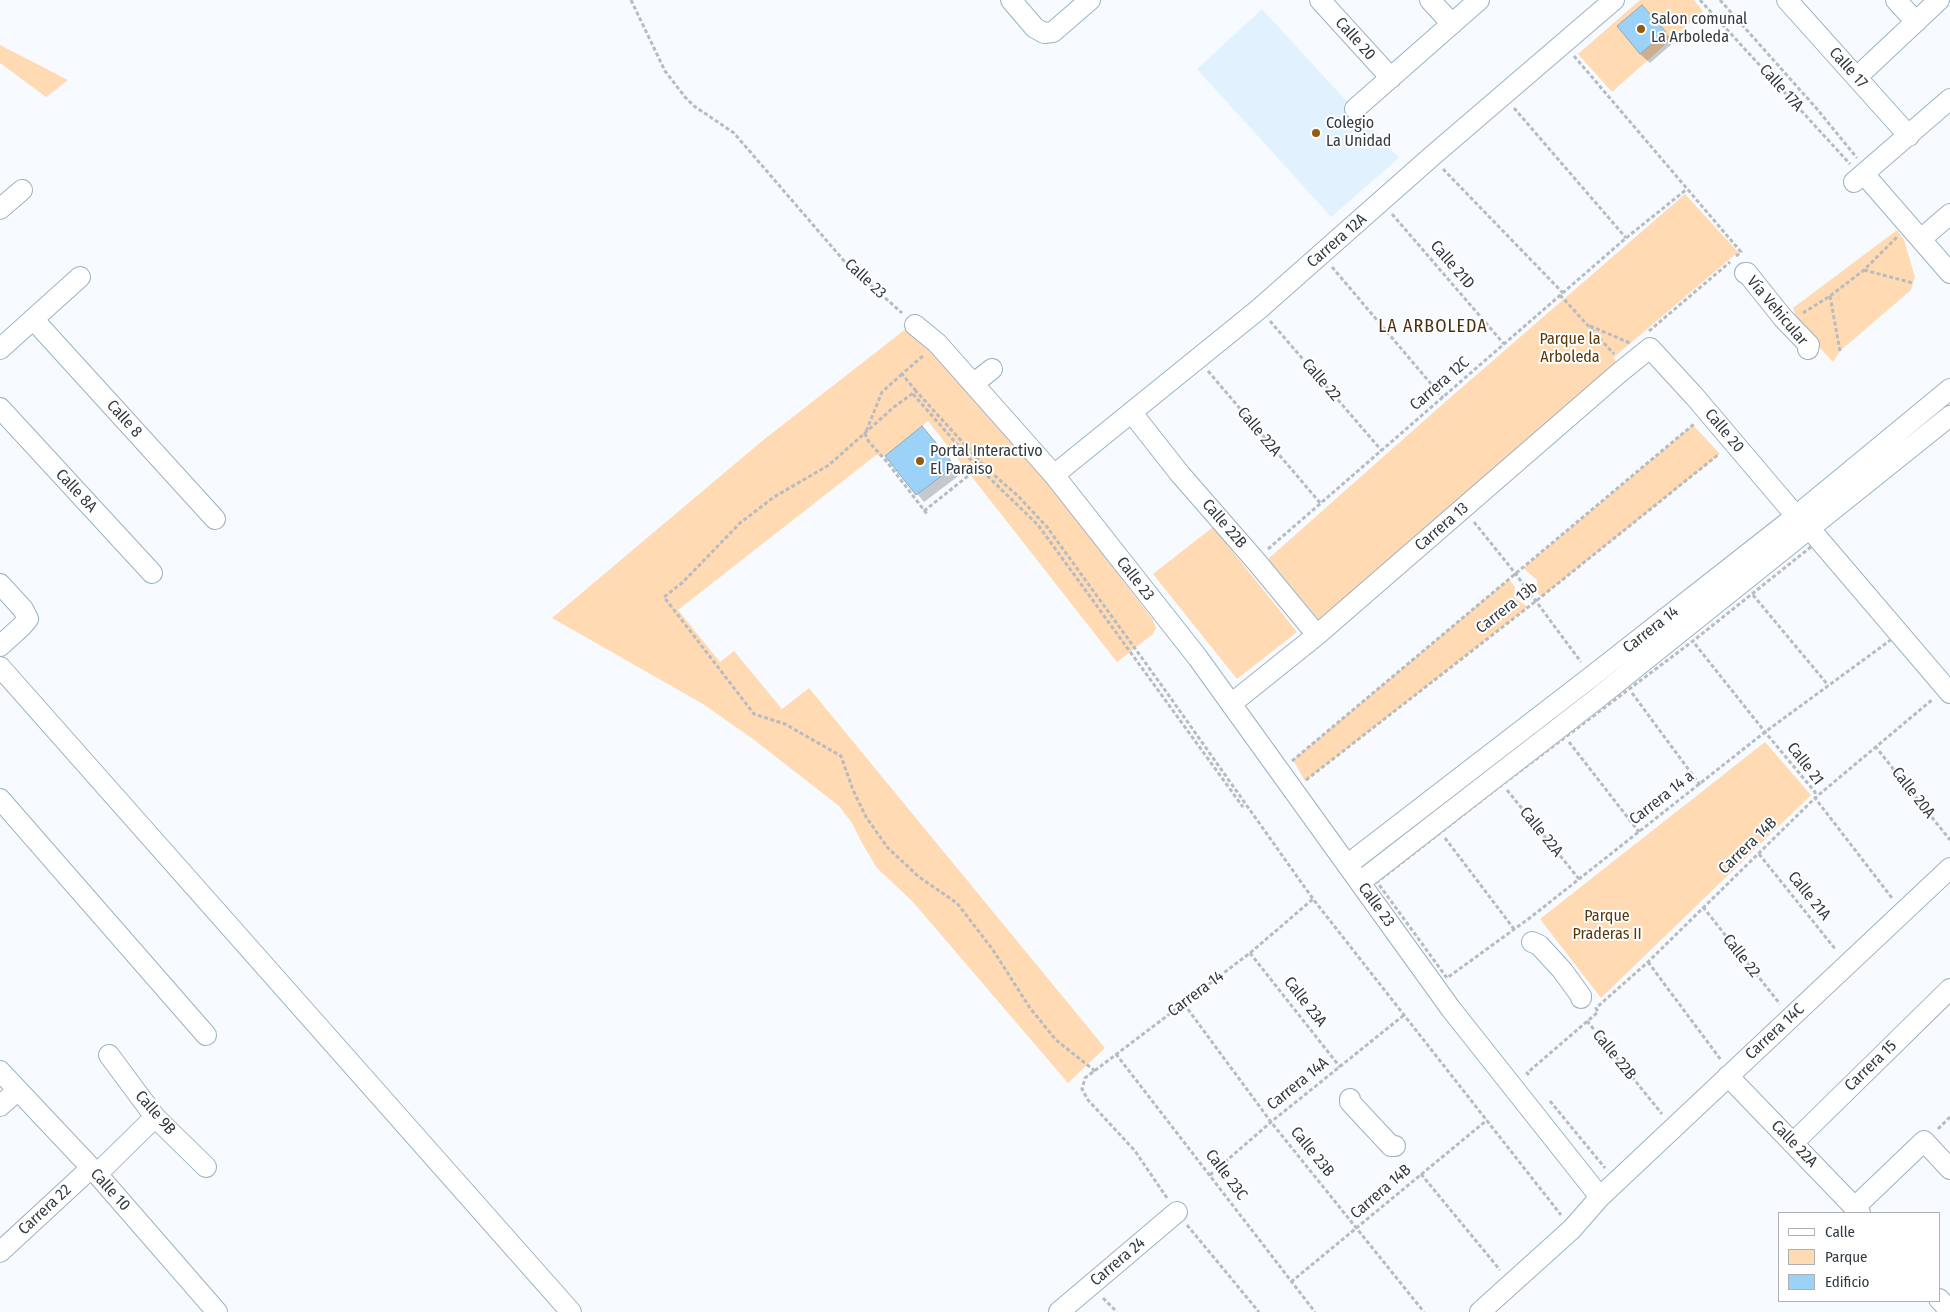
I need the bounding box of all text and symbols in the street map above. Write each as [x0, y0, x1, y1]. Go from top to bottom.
place label: Salon comunal La Arboleda [1651, 10, 1747, 48]
street label: Calle 20 [1331, 14, 1379, 64]
marker: Salon comunal La Arboleda [1635, 23, 1647, 35]
street label: Calle 17 [1825, 44, 1871, 92]
street label: Calle 17A [1755, 61, 1807, 115]
place label: Colegio La Unidad [1326, 114, 1391, 152]
marker: Colegio La Unidad [1310, 127, 1322, 139]
street label: Carrera 12A [1303, 210, 1371, 272]
street label: Calle 21D [1426, 237, 1478, 293]
street label: Calle 23 [840, 255, 890, 303]
street label: Vía Vehicular [1742, 272, 1812, 350]
district label: LA ARBOLEDA [1377, 316, 1489, 338]
park label: Parque la Arboleda [1539, 330, 1601, 368]
street label: Carrera 12C [1406, 353, 1474, 415]
street label: Calle 22 [1297, 355, 1345, 405]
street label: Calle 8 [102, 396, 146, 442]
street label: Calle 22A [1233, 404, 1285, 460]
street label: Calle 20 [1700, 405, 1748, 457]
place label: Portal Interactivo El Paraiso [930, 442, 1043, 480]
marker: Portal Interactivo El Paraiso [914, 455, 926, 467]
street label: Calle 8A [51, 465, 101, 517]
street label: Calle 22B [1198, 496, 1250, 552]
street label: Carrera 13 [1411, 499, 1473, 555]
street label: Calle 23 [1112, 553, 1158, 605]
street label: Carrera 13b [1472, 578, 1542, 638]
street label: Carrera 14 [1619, 602, 1683, 658]
street label: Calle 21 [1782, 739, 1828, 789]
street label: Calle 20A [1887, 764, 1939, 822]
street label: Carrera 14 a [1626, 767, 1698, 829]
street label: Calle 22A [1515, 803, 1567, 861]
street label: Carrera 14B [1715, 813, 1781, 879]
street label: Calle 21A [1784, 868, 1834, 924]
street label: Calle 23 [1354, 879, 1398, 931]
park label: Parque Praderas II [1572, 907, 1642, 945]
street label: Calle 22 [1718, 930, 1764, 982]
street label: Carrera 14 [1164, 967, 1228, 1021]
street label: Calle 23A [1279, 973, 1331, 1031]
street label: Carrera 14C [1742, 1000, 1808, 1064]
street label: Calle 22B [1588, 1026, 1640, 1084]
street label: Carrera 15 [1841, 1037, 1901, 1095]
street label: Carrera 14A [1263, 1053, 1333, 1115]
street label: Calle 9B [131, 1087, 179, 1139]
street label: Calle 22A [1767, 1116, 1821, 1172]
street label: Calle 23B [1286, 1123, 1338, 1181]
street label: Calle 23C [1201, 1146, 1251, 1204]
street label: Carrera 14B [1347, 1161, 1415, 1223]
street label: Calle 10 [86, 1165, 134, 1215]
street label: Carrera 22 [15, 1181, 75, 1239]
legend [1778, 1212, 1940, 1302]
text: Calle [1825, 1223, 1855, 1241]
street label: Carrera 24 [1087, 1234, 1149, 1290]
text: Parque [1825, 1248, 1868, 1266]
text: Edificio [1825, 1273, 1870, 1291]

